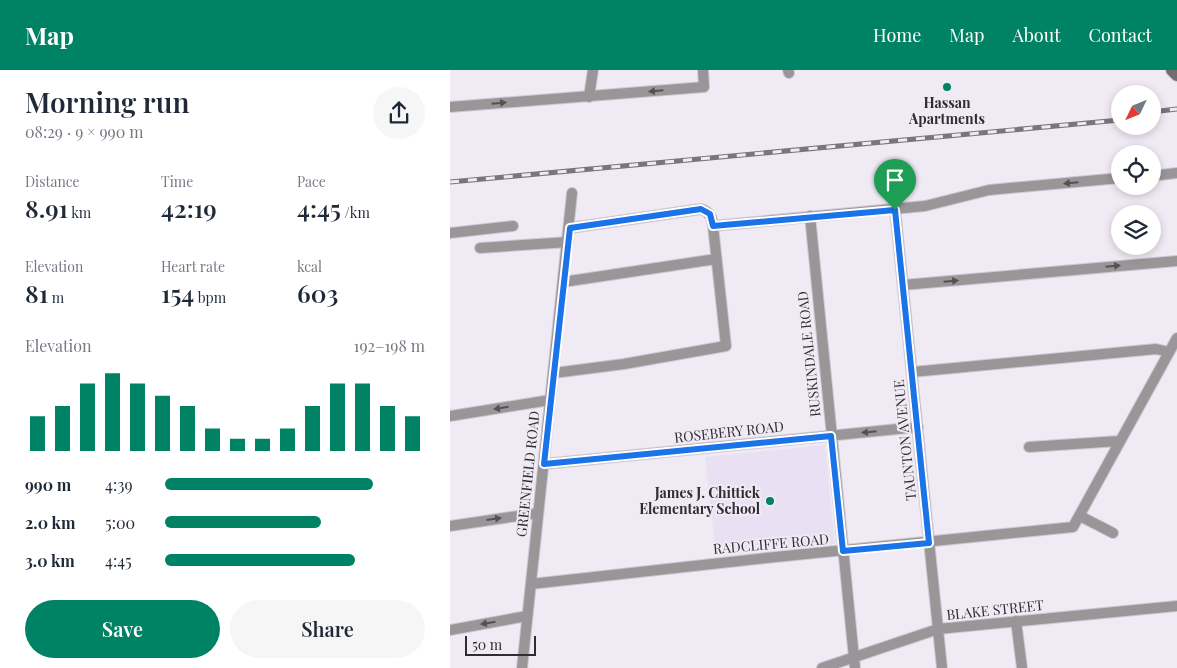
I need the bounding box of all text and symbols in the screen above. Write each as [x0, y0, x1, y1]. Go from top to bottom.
text: Map [25, 19, 74, 51]
text: Home [873, 23, 921, 47]
text: Map [949, 23, 984, 47]
text: About [1012, 23, 1061, 47]
text: Contact [1089, 23, 1152, 47]
marker: Hassan Apartments [941, 81, 953, 93]
text: Morning run [25, 83, 189, 120]
north arrow [1111, 85, 1161, 135]
map controls [1111, 85, 1161, 255]
button: share [373, 87, 425, 139]
one-way arrow [648, 87, 664, 95]
place label: Hassan Apartments [908, 93, 985, 128]
one-way arrow [491, 99, 507, 107]
text: 08:29 · 9 × 990 m [25, 121, 144, 142]
button: locate [1111, 145, 1161, 195]
pin [874, 159, 916, 210]
icon: arrive [881, 166, 909, 194]
text: Distance [25, 172, 80, 191]
text: Time [161, 172, 193, 191]
text: Pace [297, 172, 326, 191]
one-way arrow [1063, 179, 1079, 187]
text: 8.91 [25, 191, 68, 224]
text: 42:19 [161, 191, 217, 224]
text: 4:45 [297, 191, 341, 224]
text: km [68, 203, 91, 222]
text: /km [341, 203, 370, 222]
button: layers [1111, 205, 1161, 255]
text: Elevation [25, 257, 83, 276]
text: Heart rate [161, 257, 225, 276]
text: kcal [297, 257, 322, 276]
one-way arrow [1106, 262, 1122, 270]
text: 81 [25, 276, 48, 309]
text: 154 [161, 276, 194, 309]
text: 603 [297, 276, 338, 309]
one-way arrow [944, 277, 960, 285]
text: m [48, 288, 64, 307]
text: bpm [194, 288, 226, 307]
street label: RUSKINDALE ROAD [792, 290, 825, 418]
text: Elevation [25, 335, 92, 356]
text: 192–198 m [354, 335, 425, 356]
street label: TAUNTON AVENUE [889, 379, 920, 501]
one-way arrow [493, 404, 509, 412]
street label: GREENFIELD ROAD [511, 410, 544, 538]
street label: ROSEBERY ROAD [673, 416, 785, 447]
one-way arrow [861, 428, 877, 436]
text: 990 m [25, 474, 71, 495]
text: 4:39 [105, 474, 133, 495]
place label: James J. Chittick Elementary School [639, 483, 761, 518]
marker: James J. Chittick Elementary School [764, 495, 776, 507]
text: 2.0 km [25, 512, 75, 533]
text: 5:00 [105, 512, 135, 533]
one-way arrow [486, 515, 502, 523]
street label: RADCLIFFE ROAD [712, 529, 830, 558]
text: 3.0 km [25, 550, 75, 571]
text: 4:45 [105, 550, 132, 571]
street label: BLAKE STREET [945, 595, 1045, 624]
button: Save [25, 600, 220, 658]
button: Share [230, 600, 425, 658]
one-way arrow [480, 619, 496, 627]
scale bar [465, 633, 536, 656]
text: 50 m [472, 635, 502, 654]

